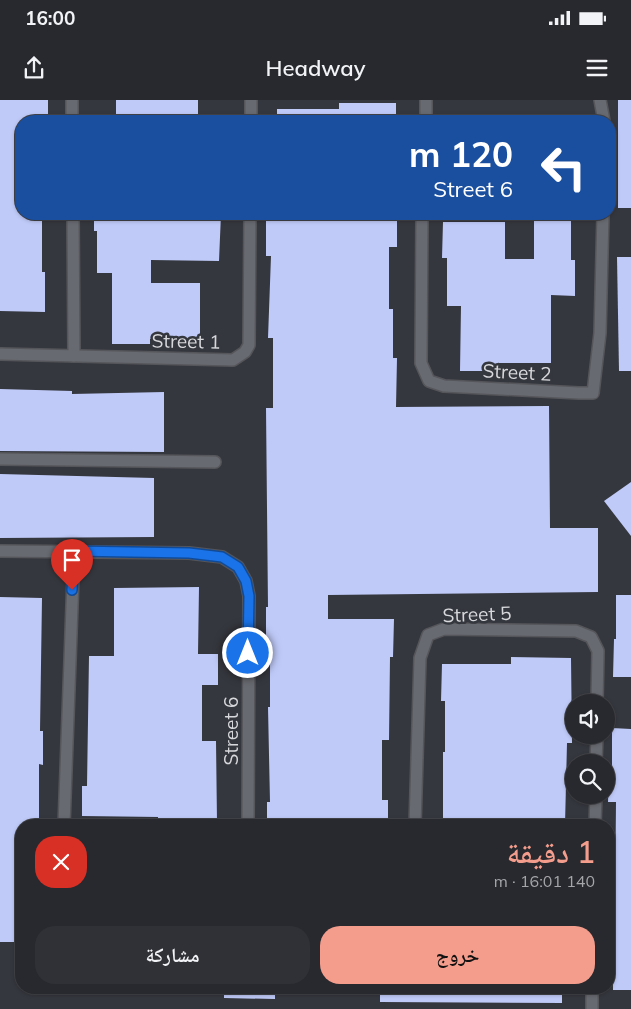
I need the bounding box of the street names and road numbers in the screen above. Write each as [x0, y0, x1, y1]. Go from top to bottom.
street label: Street 1 [151, 328, 221, 354]
street label: Street 2 [482, 358, 552, 386]
street label: Street 5 [442, 601, 512, 627]
street label: Street 6 [219, 697, 243, 765]

